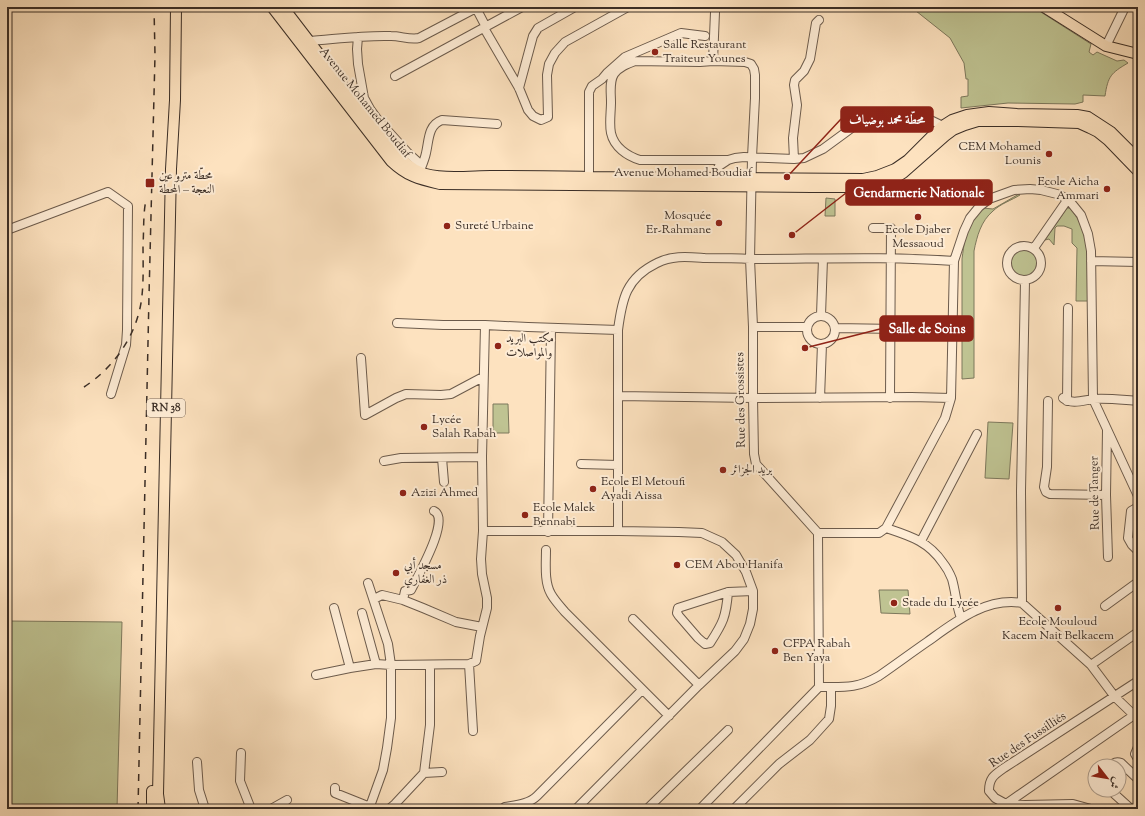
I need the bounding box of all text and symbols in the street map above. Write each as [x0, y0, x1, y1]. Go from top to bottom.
place label: Salle Restaurant Traiteur Younes [663, 36, 746, 68]
street label: Avenue Mohamed Boudiaf [315, 44, 416, 163]
marker: Salle Restaurant Traiteur Younes [650, 47, 660, 57]
callout: محطّة محمد بوضياف [841, 107, 933, 132]
text: محطّة محمد بوضياف [849, 111, 926, 130]
place label: CEM Mohamed Lounis [958, 138, 1041, 170]
marker: CEM Mohamed Lounis [1044, 149, 1054, 159]
street label: Avenue Mohamed Boudiaf [614, 164, 753, 182]
place label: محطّة مترو عين النعجة – المحطة [159, 167, 215, 199]
place label: Ecole Aicha Ammari [1037, 173, 1100, 205]
marker: محطّة مترو عين النعجة – المحطة [144, 177, 156, 189]
callout: Gendarmerie Nationale [846, 180, 992, 205]
marker: Ecole Aicha Ammari [1102, 184, 1112, 194]
text: Gendarmerie Nationale [854, 185, 984, 203]
place label: Mosquée Er-Rahmane [646, 207, 711, 239]
marker: Ecole Djaber Messaoud [913, 212, 923, 222]
place label: Sureté Urbaine [455, 217, 534, 235]
marker: Mosquée Er-Rahmane [714, 218, 724, 228]
marker: Sureté Urbaine [442, 221, 452, 231]
place label: Ecole Djaber Messaoud [885, 221, 951, 253]
callout: Salle de Soins [880, 316, 973, 341]
text: Salle de Soins [888, 321, 966, 339]
place label: مكتب البريد والمواصلات [506, 330, 554, 362]
marker: مكتب البريد والمواصلات [493, 341, 503, 351]
street label: Rue des Grossistes [731, 352, 751, 448]
road number: RN 38 [147, 399, 185, 417]
place label: Lycée Salah Rabah [432, 411, 496, 443]
marker: Lycée Salah Rabah [419, 422, 429, 432]
street label: Rue de Tanger [1085, 455, 1105, 530]
place label: بريد الجزائر [729, 461, 772, 479]
marker: بريد الجزائر [718, 465, 728, 475]
place label: Ecole El Metoufi Ayadi Aissa [601, 473, 686, 505]
place label: Azizi Ahmed [411, 484, 478, 502]
marker: Ecole El Metoufi Ayadi Aissa [588, 484, 598, 494]
marker: Azizi Ahmed [398, 488, 408, 498]
place label: Ecole Malek Bennabi [533, 499, 596, 531]
marker: Ecole Malek Bennabi [520, 510, 530, 520]
place label: CEM Abou Hanifa [685, 556, 783, 574]
place label: مسجد أبي ذر الغفاري [404, 557, 447, 589]
marker: CEM Abou Hanifa [672, 560, 682, 570]
marker: مسجد أبي ذر الغفاري [391, 568, 401, 578]
place label: Stade du Lycée [902, 594, 979, 612]
marker: Stade du Lycée [889, 598, 899, 608]
marker: Ecole Mouloud Kacem Nait Belkacem [1053, 603, 1063, 613]
place label: Ecole Mouloud Kacem Nait Belkacem [1002, 613, 1114, 645]
place label: CFPA Rabah Ben Yaya [783, 635, 850, 667]
marker: CFPA Rabah Ben Yaya [770, 646, 780, 656]
street label: Rue des Fussilliés [986, 707, 1070, 772]
north arrow [1087, 758, 1127, 798]
text: ش [1105, 774, 1124, 792]

